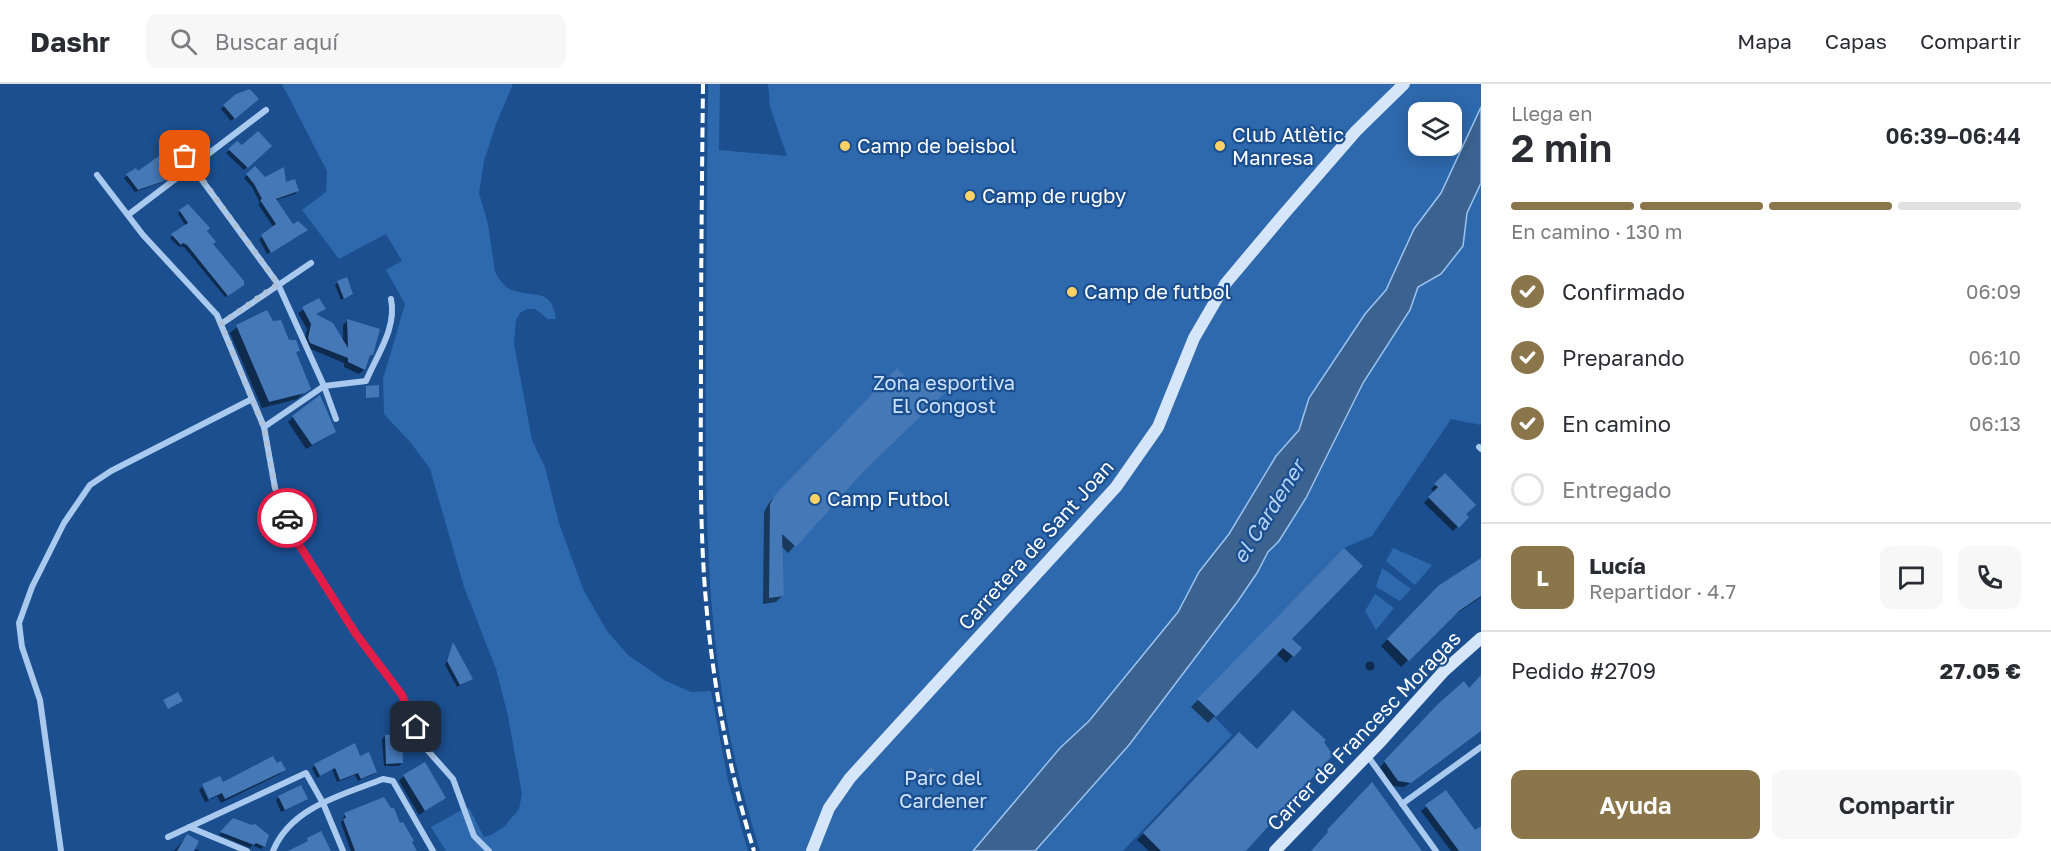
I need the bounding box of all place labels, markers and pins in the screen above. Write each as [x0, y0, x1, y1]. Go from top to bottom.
place label: Club Atlètic Manresa [1232, 122, 1344, 169]
pin [159, 130, 210, 181]
place label: Camp de beisbol [857, 133, 1016, 157]
marker: Camp de beisbol [838, 139, 852, 153]
marker: Club Atlètic Manresa [1213, 139, 1227, 153]
place label: Camp de rugby [982, 183, 1126, 207]
marker: Camp de rugby [963, 189, 977, 203]
place label: Camp de futbol [1084, 279, 1231, 303]
marker: Camp de futbol [1065, 285, 1079, 299]
place label: Camp Futbol [827, 486, 950, 510]
marker: Camp Futbol [808, 492, 822, 506]
pin [390, 701, 441, 752]

